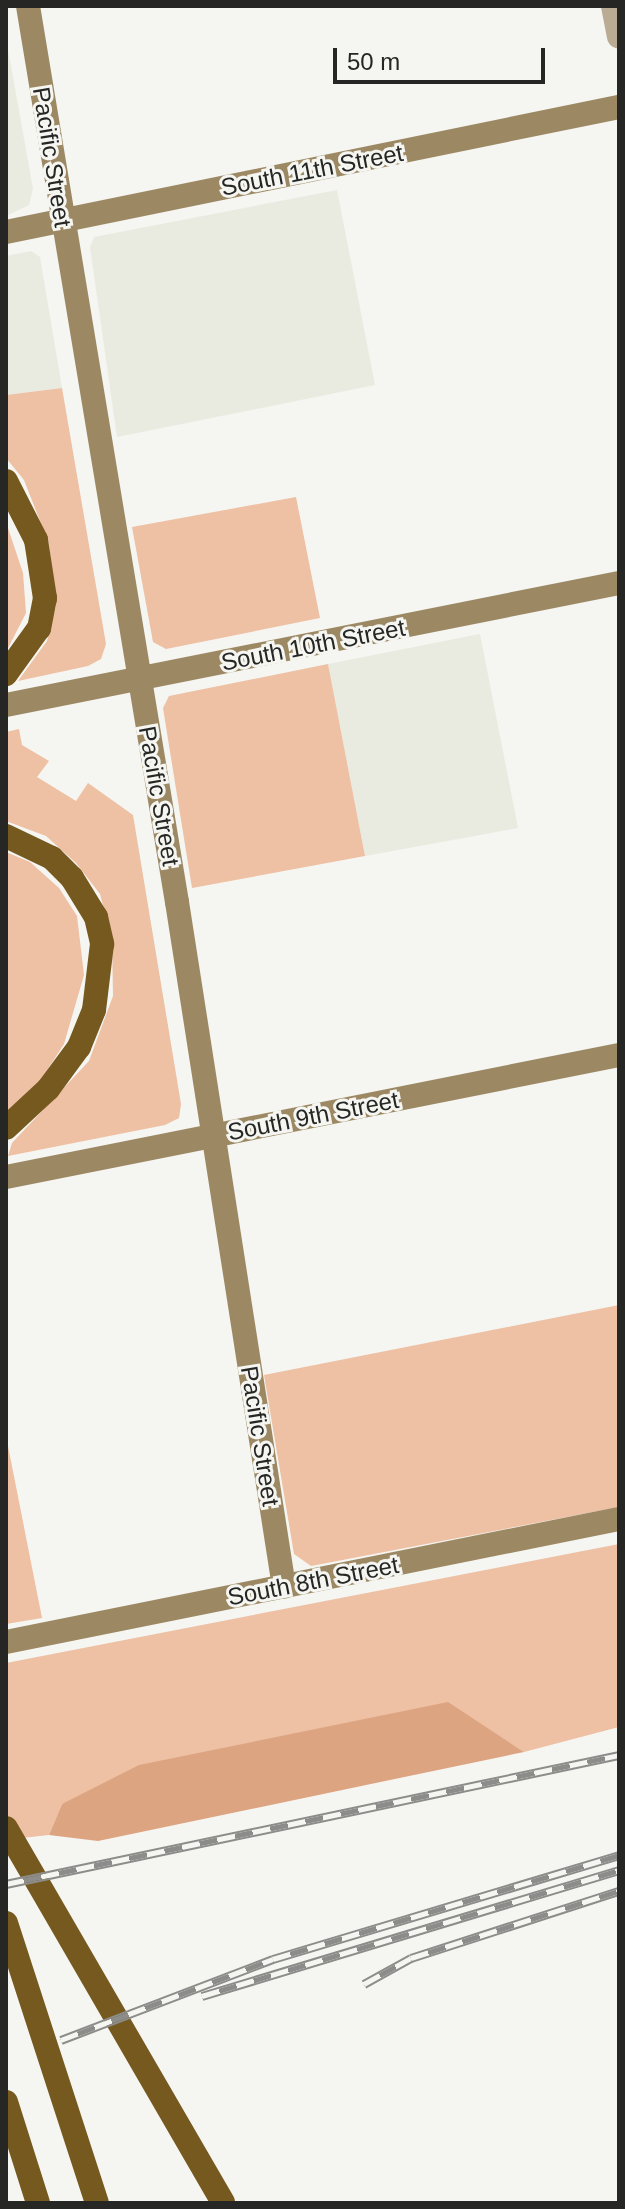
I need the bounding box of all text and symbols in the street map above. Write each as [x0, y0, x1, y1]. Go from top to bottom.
scale bar [337, 32, 549, 82]
text: 50 m [347, 48, 400, 75]
street label: Pacific Street [27, 85, 77, 229]
street label: South 11th Street [218, 138, 406, 202]
street label: South 10th Street [219, 613, 407, 677]
street label: Pacific Street [133, 724, 185, 868]
street label: South 9th Street [225, 1085, 401, 1147]
street label: Pacific Street [235, 1364, 285, 1508]
street label: South 8th Street [225, 1550, 401, 1612]

